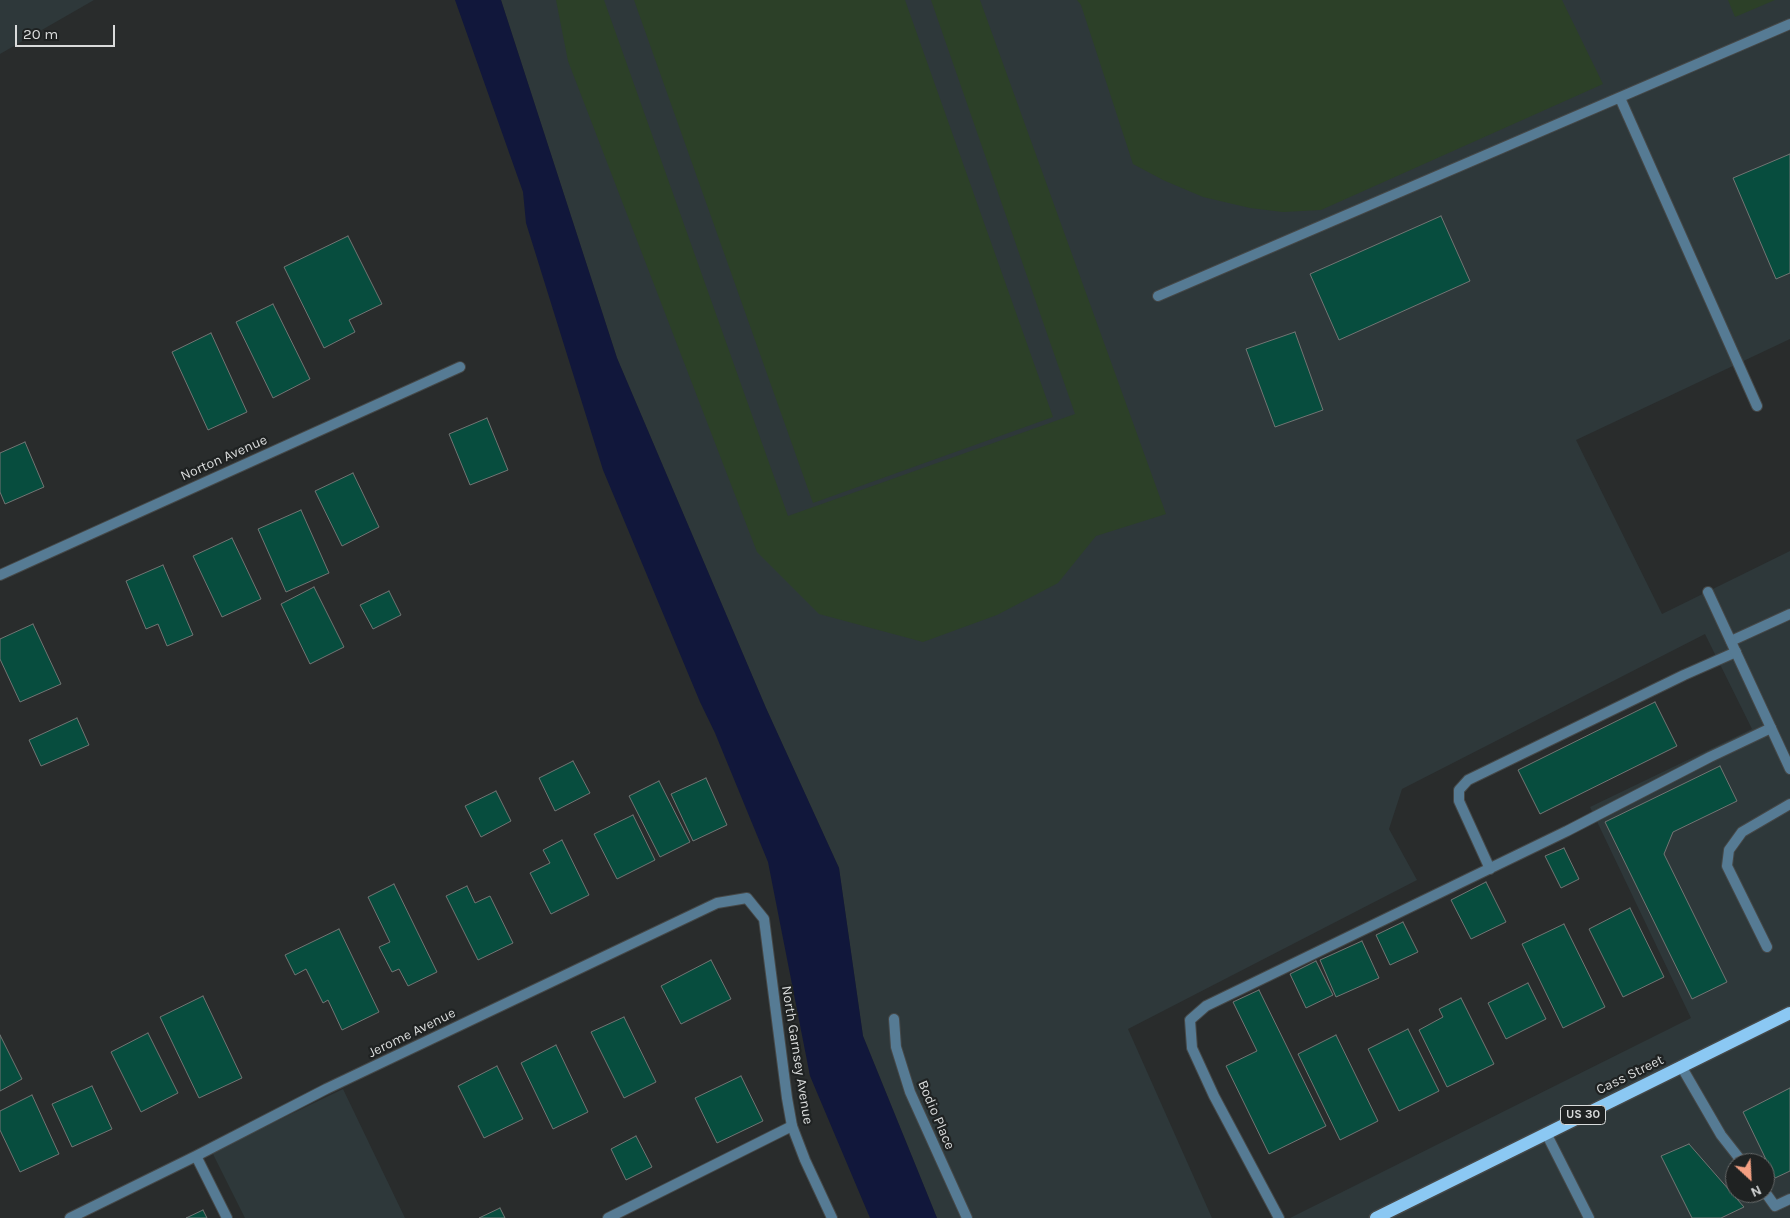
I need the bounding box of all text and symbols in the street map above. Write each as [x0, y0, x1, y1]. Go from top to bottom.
scale bar [18, 15, 118, 47]
text: 20 m [23, 25, 58, 43]
street label: Norton Avenue [178, 431, 270, 485]
street label: North Garnsey Avenue [778, 985, 816, 1125]
street label: Jerome Avenue [366, 1005, 458, 1061]
street label: Cass Street [1594, 1052, 1666, 1098]
street label: Bodio Place [914, 1078, 958, 1152]
road number: US 30 [1560, 1106, 1606, 1124]
north arrow [1725, 1153, 1775, 1203]
text: N [1748, 1181, 1764, 1201]

